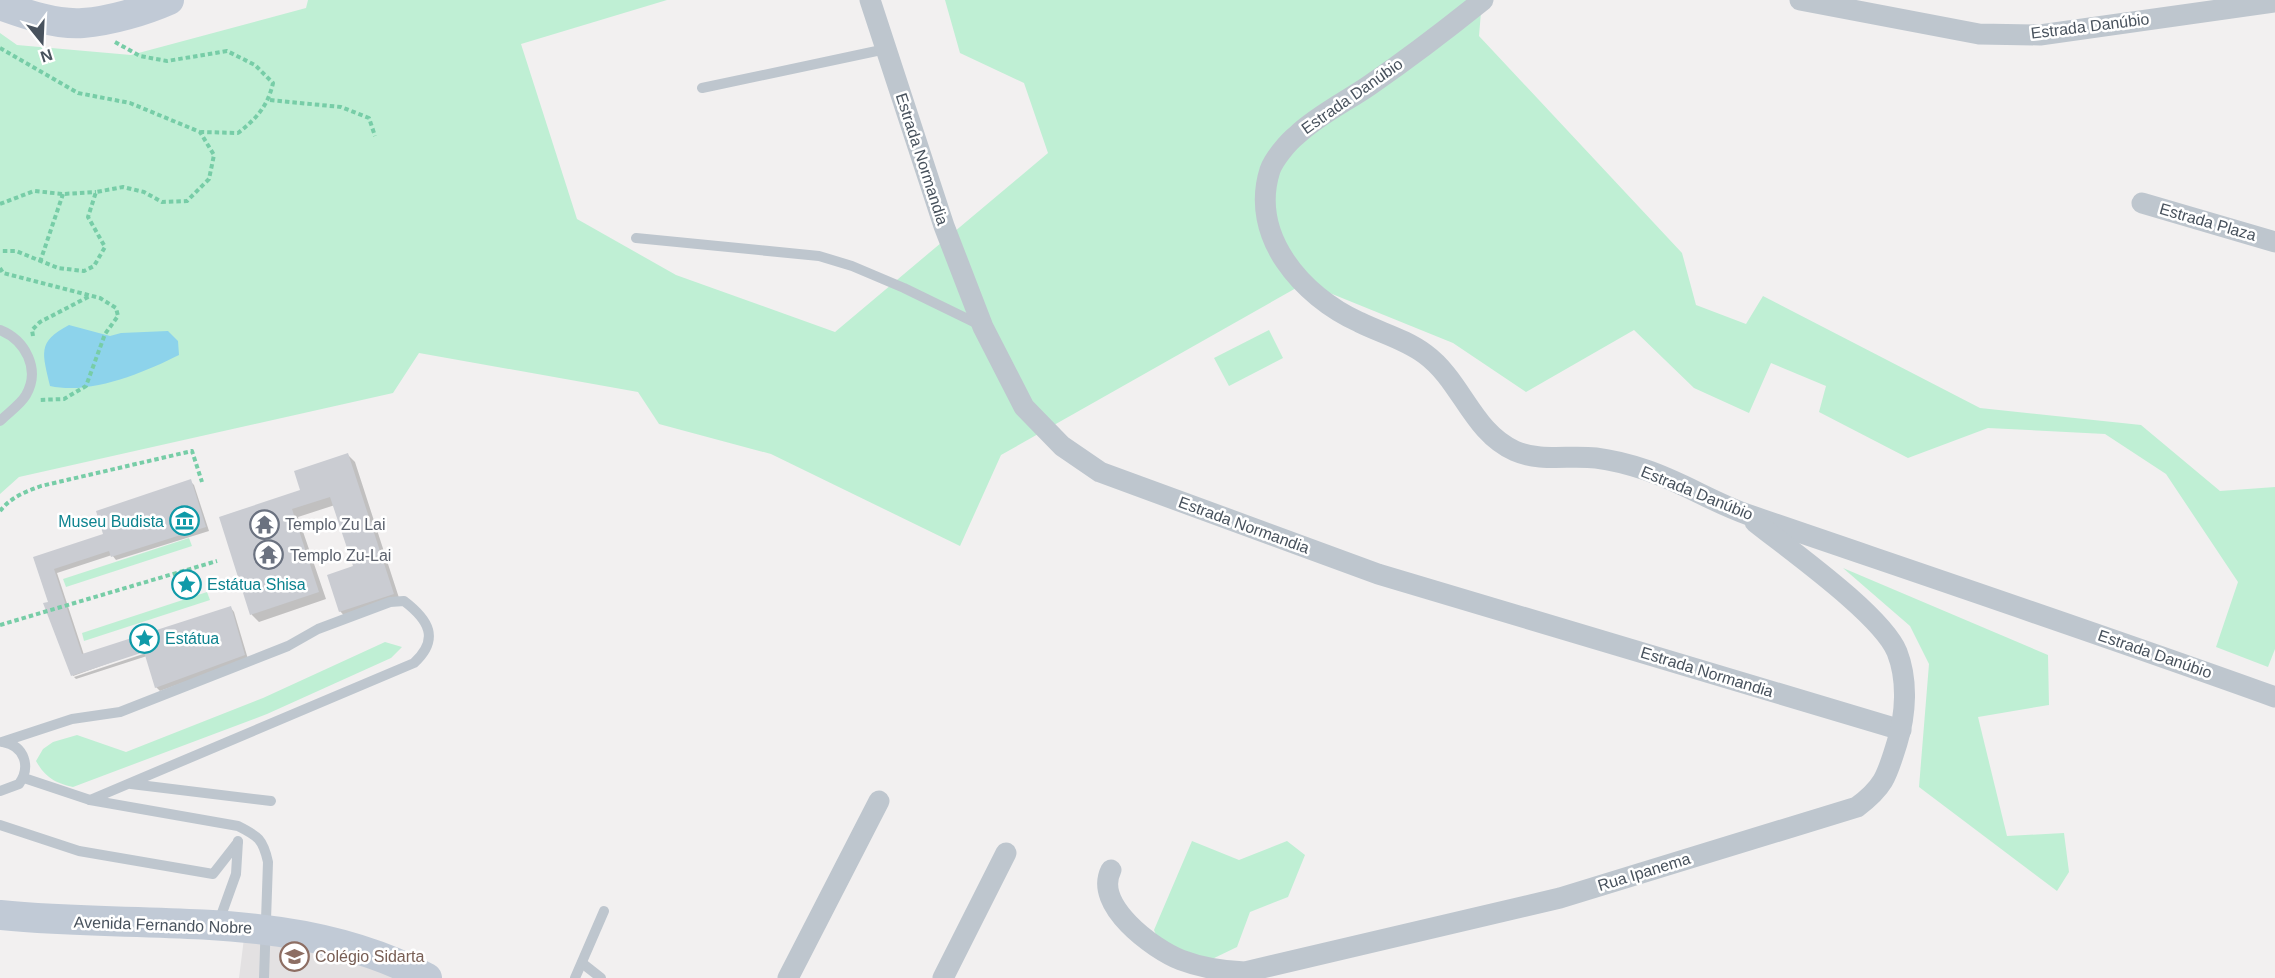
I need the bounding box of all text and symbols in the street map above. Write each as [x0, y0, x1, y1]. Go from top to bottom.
street label: Estrada Danúbio [2030, 10, 2150, 42]
north arrow [12, 12, 72, 72]
text: N [38, 46, 55, 66]
street label: Estrada Danúbio [1298, 55, 1406, 137]
street label: Estrada Normandia [893, 91, 951, 227]
street label: Estrada Plaza [2158, 200, 2258, 244]
street label: Estrada Danúbio [1639, 463, 1756, 523]
street label: Estrada Normandia [1176, 493, 1312, 557]
museum icon: Museu Budista [169, 505, 201, 537]
temple icon: Templo Zu Lai [248, 508, 280, 540]
place label: Museu Budista [58, 513, 164, 530]
place label: Templo Zu Lai [285, 516, 386, 533]
temple icon: Templo Zu-Lai [253, 539, 285, 571]
place label: Templo Zu-Lai [290, 547, 391, 564]
place icon: Estátua Shisa [170, 568, 202, 600]
place label: Estátua Shisa [207, 576, 306, 593]
place icon: Estátua [128, 622, 160, 654]
street label: Estrada Danúbio [2096, 627, 2214, 681]
place label: Estátua [165, 630, 219, 647]
street label: Estrada Normandia [1639, 644, 1775, 700]
street label: Rua Ipanema [1596, 850, 1693, 894]
street label: Avenida Fernando Nobre [74, 913, 253, 937]
school or university icon: Colégio Sidarta [278, 940, 310, 972]
place label: Colégio Sidarta [315, 948, 425, 965]

